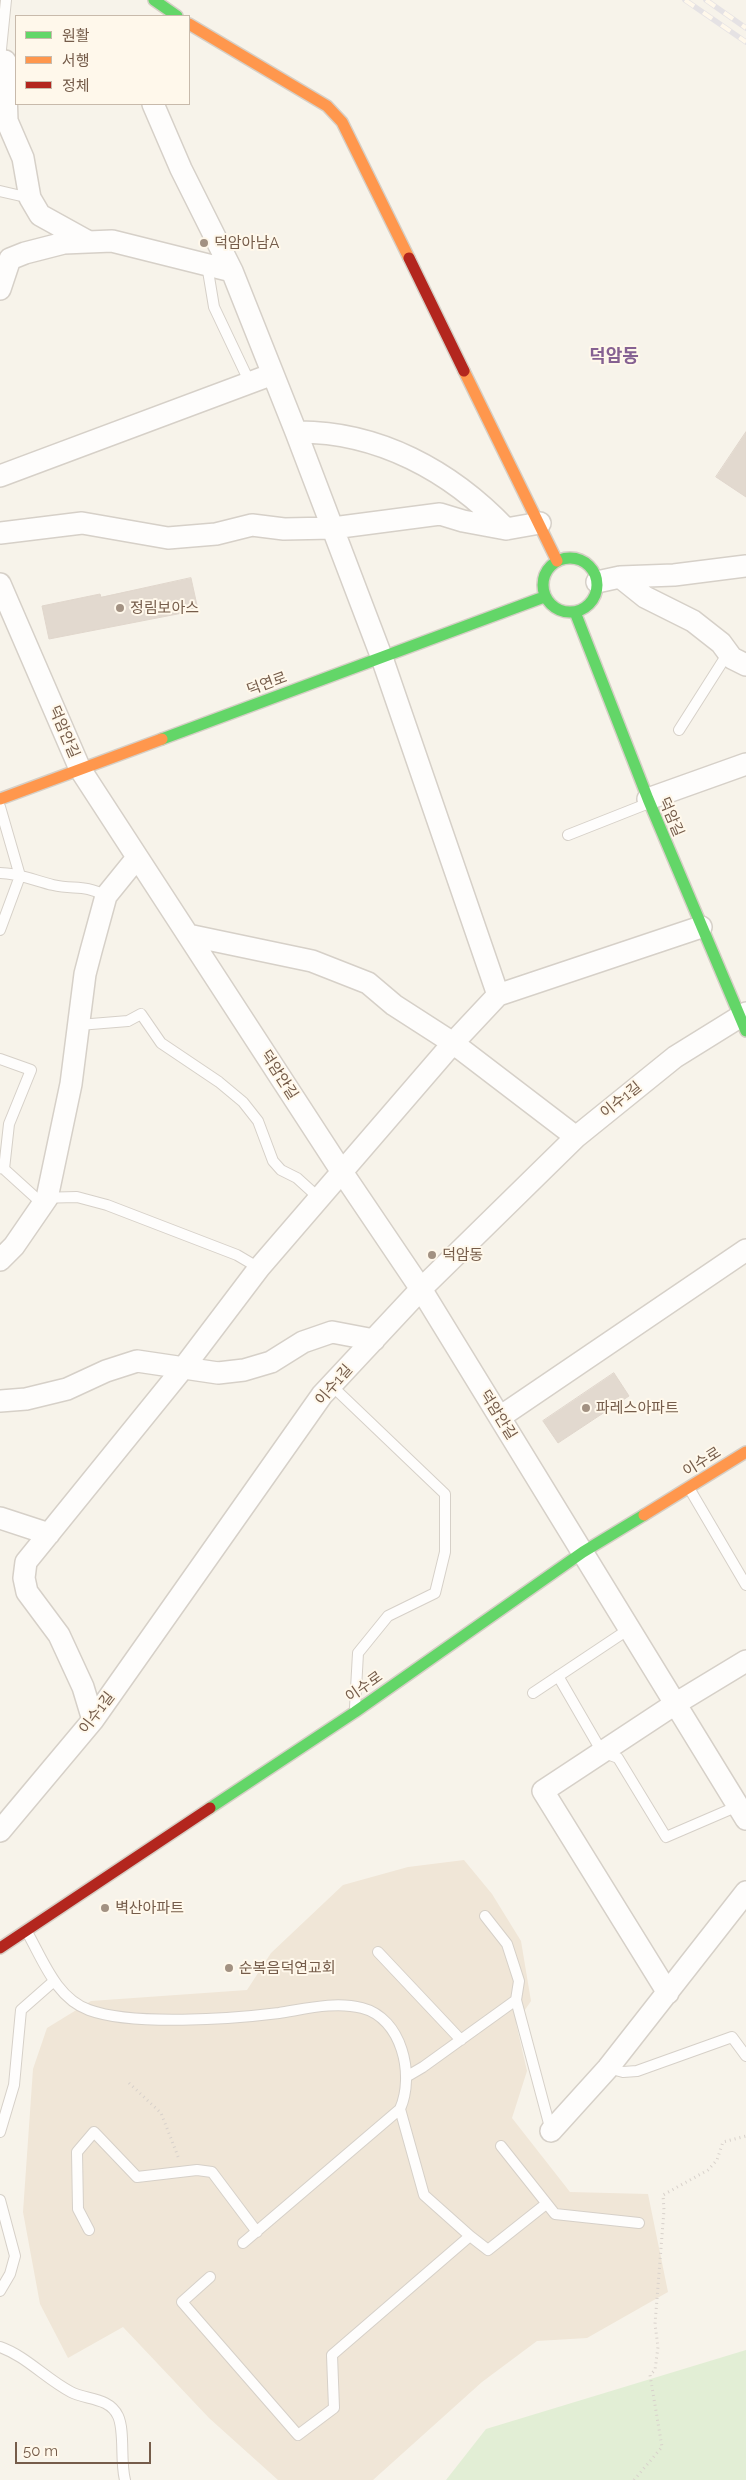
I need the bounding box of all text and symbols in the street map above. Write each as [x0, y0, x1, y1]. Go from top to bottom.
legend [15, 15, 190, 105]
text: 원활 [62, 27, 90, 45]
text: 서행 [62, 52, 90, 70]
text: 정체 [62, 77, 90, 95]
place label: 덕암아남A [214, 234, 279, 252]
marker: 덕암아남A [198, 237, 210, 249]
district label: 덕암동 [589, 346, 639, 368]
place label: 정림보아스 [130, 599, 199, 617]
marker: 정림보아스 [114, 602, 126, 614]
street label: 덕연로 [244, 668, 290, 700]
street label: 덕암안길 [45, 703, 83, 761]
street label: 덕암길 [655, 794, 687, 840]
street label: 덕암안길 [256, 1047, 302, 1103]
street label: 이수1길 [597, 1078, 645, 1122]
place label: 덕암동 [442, 1246, 483, 1264]
marker: 덕암동 [426, 1249, 438, 1261]
street label: 이수1길 [312, 1361, 356, 1409]
street label: 덕암안길 [476, 1387, 520, 1443]
place label: 파레스아파트 [596, 1399, 679, 1417]
marker: 파레스아파트 [580, 1402, 592, 1414]
street label: 이수로 [680, 1443, 724, 1481]
street label: 이수로 [342, 1668, 386, 1706]
street label: 이수1길 [75, 1688, 119, 1738]
place label: 벽산아파트 [115, 1899, 184, 1917]
marker: 벽산아파트 [99, 1902, 111, 1914]
place label: 순복음덕연교회 [239, 1959, 336, 1977]
marker: 순복음덕연교회 [223, 1962, 235, 1974]
scale bar [18, 2432, 154, 2464]
text: 50 m [23, 2442, 58, 2460]

